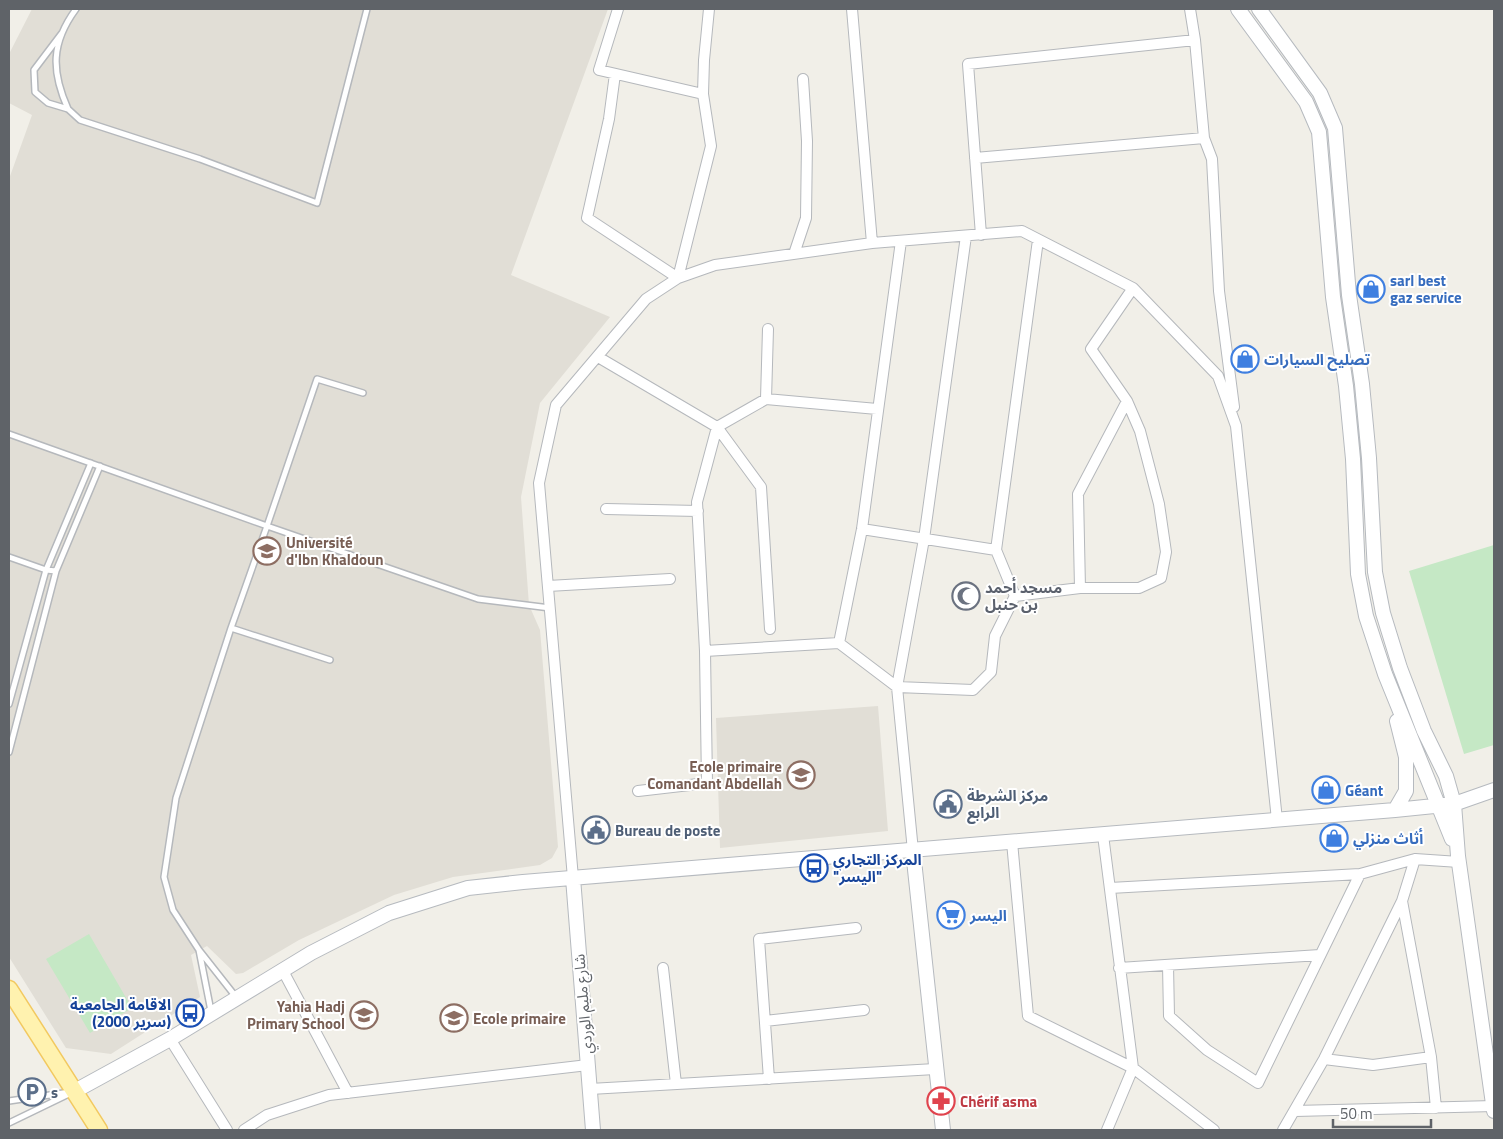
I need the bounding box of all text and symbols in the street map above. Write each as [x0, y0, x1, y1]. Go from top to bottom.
place label: sarl best gaz service [1390, 269, 1462, 309]
shop icon: sarl best gaz service [1356, 274, 1386, 304]
shop icon: تصليح السيارات [1230, 344, 1260, 374]
place label: تصليح السيارات [1264, 348, 1371, 371]
place label: Université d'Ibn Khaldoun [286, 531, 384, 571]
school or university icon: Université d'Ibn Khaldoun [252, 536, 282, 566]
place label: مسجد أحمد بن حنبل [985, 576, 1062, 616]
mosque icon: مسجد أحمد بن حنبل [951, 581, 981, 611]
place label: Ecole primaire Comandant Abdellah [647, 755, 782, 795]
school or university icon: Ecole primaire Comandant Abdellah [786, 760, 816, 790]
shop icon: Géant [1311, 775, 1341, 805]
place label: Géant [1345, 779, 1384, 802]
place label: مركز الشرطة الرابع [967, 784, 1048, 824]
public building icon: مركز الشرطة الرابع [933, 789, 963, 819]
public building icon: Bureau de poste [581, 815, 611, 845]
place label: Bureau de poste [615, 819, 721, 842]
shop icon: أثاث منزلي [1319, 823, 1349, 853]
place label: أثاث منزلي [1353, 827, 1423, 850]
place label: المركز التجاري "اليسر" [833, 848, 922, 888]
bus stop icon: المركز التجاري "اليسر" [799, 853, 829, 883]
supermarket icon: اليسر [936, 900, 966, 930]
place label: اليسر [969, 904, 1007, 927]
street label: شارع مليم الوردي [567, 953, 600, 1055]
place label: الاقامة الجامعية (2000 سرير) [70, 993, 171, 1033]
place label: Yahia Hadj Primary School [247, 995, 345, 1035]
bus stop icon: الاقامة الجامعية (2000 سرير) [175, 998, 205, 1028]
school or university icon: Yahia Hadj Primary School [349, 1000, 379, 1030]
school or university icon: Ecole primaire [439, 1003, 469, 1033]
place label: Ecole primaire [473, 1007, 566, 1030]
parking icon: s [17, 1077, 47, 1107]
place label: s [51, 1081, 58, 1104]
pharmacy icon: Chérif asma [926, 1086, 956, 1116]
place label: Chérif asma [960, 1090, 1038, 1113]
scale bar [1333, 1096, 1430, 1128]
text: 50 m [1340, 1102, 1373, 1125]

